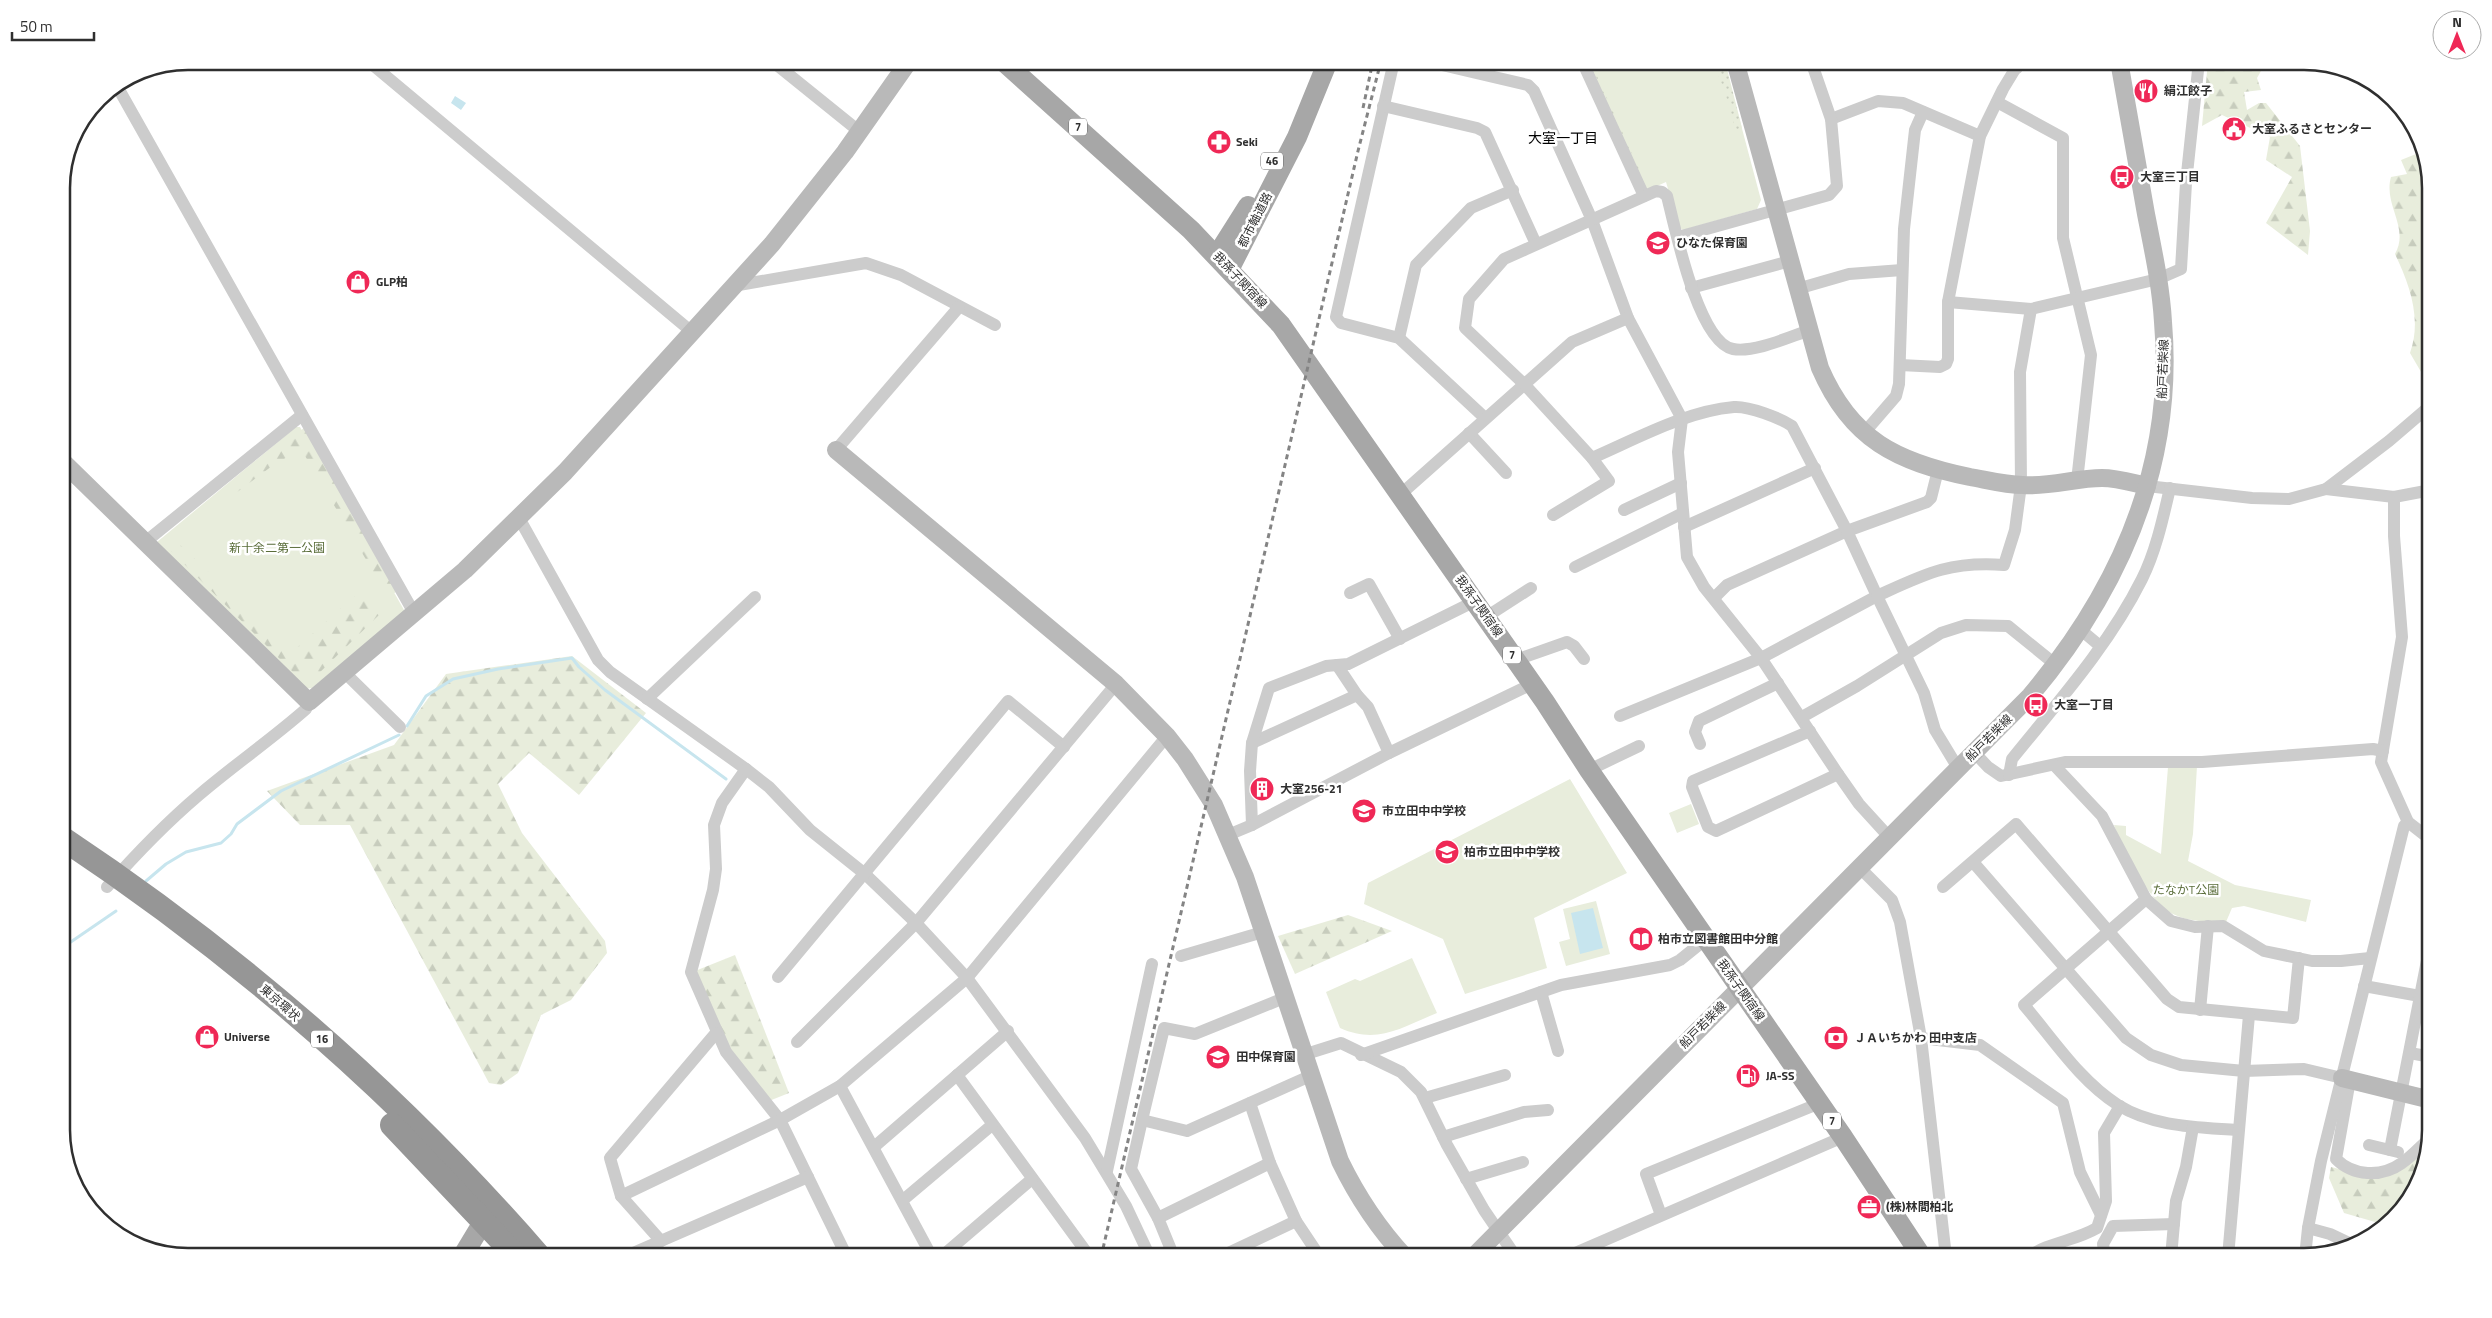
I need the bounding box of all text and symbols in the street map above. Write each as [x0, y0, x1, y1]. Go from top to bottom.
scale bar [12, 10, 95, 42]
north arrow [2432, 10, 2482, 60]
text: N [2452, 11, 2462, 32]
text: 50 m [20, 15, 53, 38]
restaurant icon: 絹江餃子 [2133, 78, 2159, 104]
place label: 絹江餃子 [2164, 81, 2212, 100]
public building icon: 大室ふるさとセンター [2221, 116, 2247, 142]
road number: 7 [1069, 118, 1087, 136]
place label: 大室ふるさとセンター [2252, 119, 2372, 138]
district label: 大室一丁目 [1528, 127, 1598, 148]
pharmacy icon: Seki [1206, 129, 1232, 155]
place label: Seki [1236, 132, 1258, 151]
road number: 46 [1261, 153, 1283, 170]
bus stop icon: 大室三丁目 [2109, 164, 2135, 190]
place label: 大室三丁目 [2140, 167, 2200, 186]
street label: 都市軸道路 [1232, 189, 1277, 251]
school or university icon: ひなた保育園 [1645, 230, 1671, 256]
place label: ひなた保育園 [1676, 233, 1748, 252]
street label: 我孫子関宿線 [1209, 247, 1272, 312]
shop icon: GLP柏 [345, 269, 371, 295]
place label: GLP柏 [376, 272, 408, 291]
street label: 船戸若柴線 [2152, 339, 2173, 399]
park label: 新十余二第一公園 [229, 538, 325, 557]
street label: 我孫子関宿線 [1451, 571, 1508, 641]
road number: 7 [1503, 646, 1521, 664]
bus stop icon: 大室一丁目 [2023, 692, 2049, 718]
place label: 大室一丁目 [2054, 695, 2114, 714]
street label: 船戸若柴線 [1961, 710, 2017, 766]
building icon: 大室256-21 [1249, 776, 1275, 802]
place label: 大室256-21 [1280, 779, 1343, 798]
school or university icon: 市立田中中学校 [1351, 798, 1377, 824]
place label: 市立田中中学校 [1382, 801, 1466, 820]
school or university icon: 柏市立田中中学校 [1434, 839, 1460, 865]
place label: 柏市立田中中学校 [1464, 842, 1560, 861]
park label: たなかT公園 [2153, 880, 2219, 899]
library icon: 柏市立図書館田中分館 [1628, 926, 1654, 952]
place label: 柏市立図書館田中分館 [1658, 929, 1778, 948]
street label: 我孫子関宿線 [1713, 955, 1770, 1025]
street label: 東京環状 [256, 980, 305, 1026]
street label: 船戸若柴線 [1675, 997, 1731, 1053]
shop icon: Universe [194, 1024, 220, 1050]
bank icon: ＪＡいちかわ 田中支店 [1823, 1025, 1849, 1051]
place label: Universe [224, 1027, 270, 1046]
place label: ＪＡいちかわ 田中支店 [1854, 1028, 1977, 1047]
road number: 16 [311, 1030, 333, 1048]
school or university icon: 田中保育園 [1205, 1044, 1231, 1070]
place label: 田中保育園 [1236, 1047, 1296, 1066]
fuel station icon: JA-SS [1735, 1063, 1761, 1089]
place label: JA-SS [1766, 1066, 1795, 1085]
road number: 7 [1823, 1112, 1841, 1130]
office icon: (株)林間柏北 [1856, 1194, 1882, 1220]
place label: (株)林間柏北 [1886, 1197, 1953, 1216]

